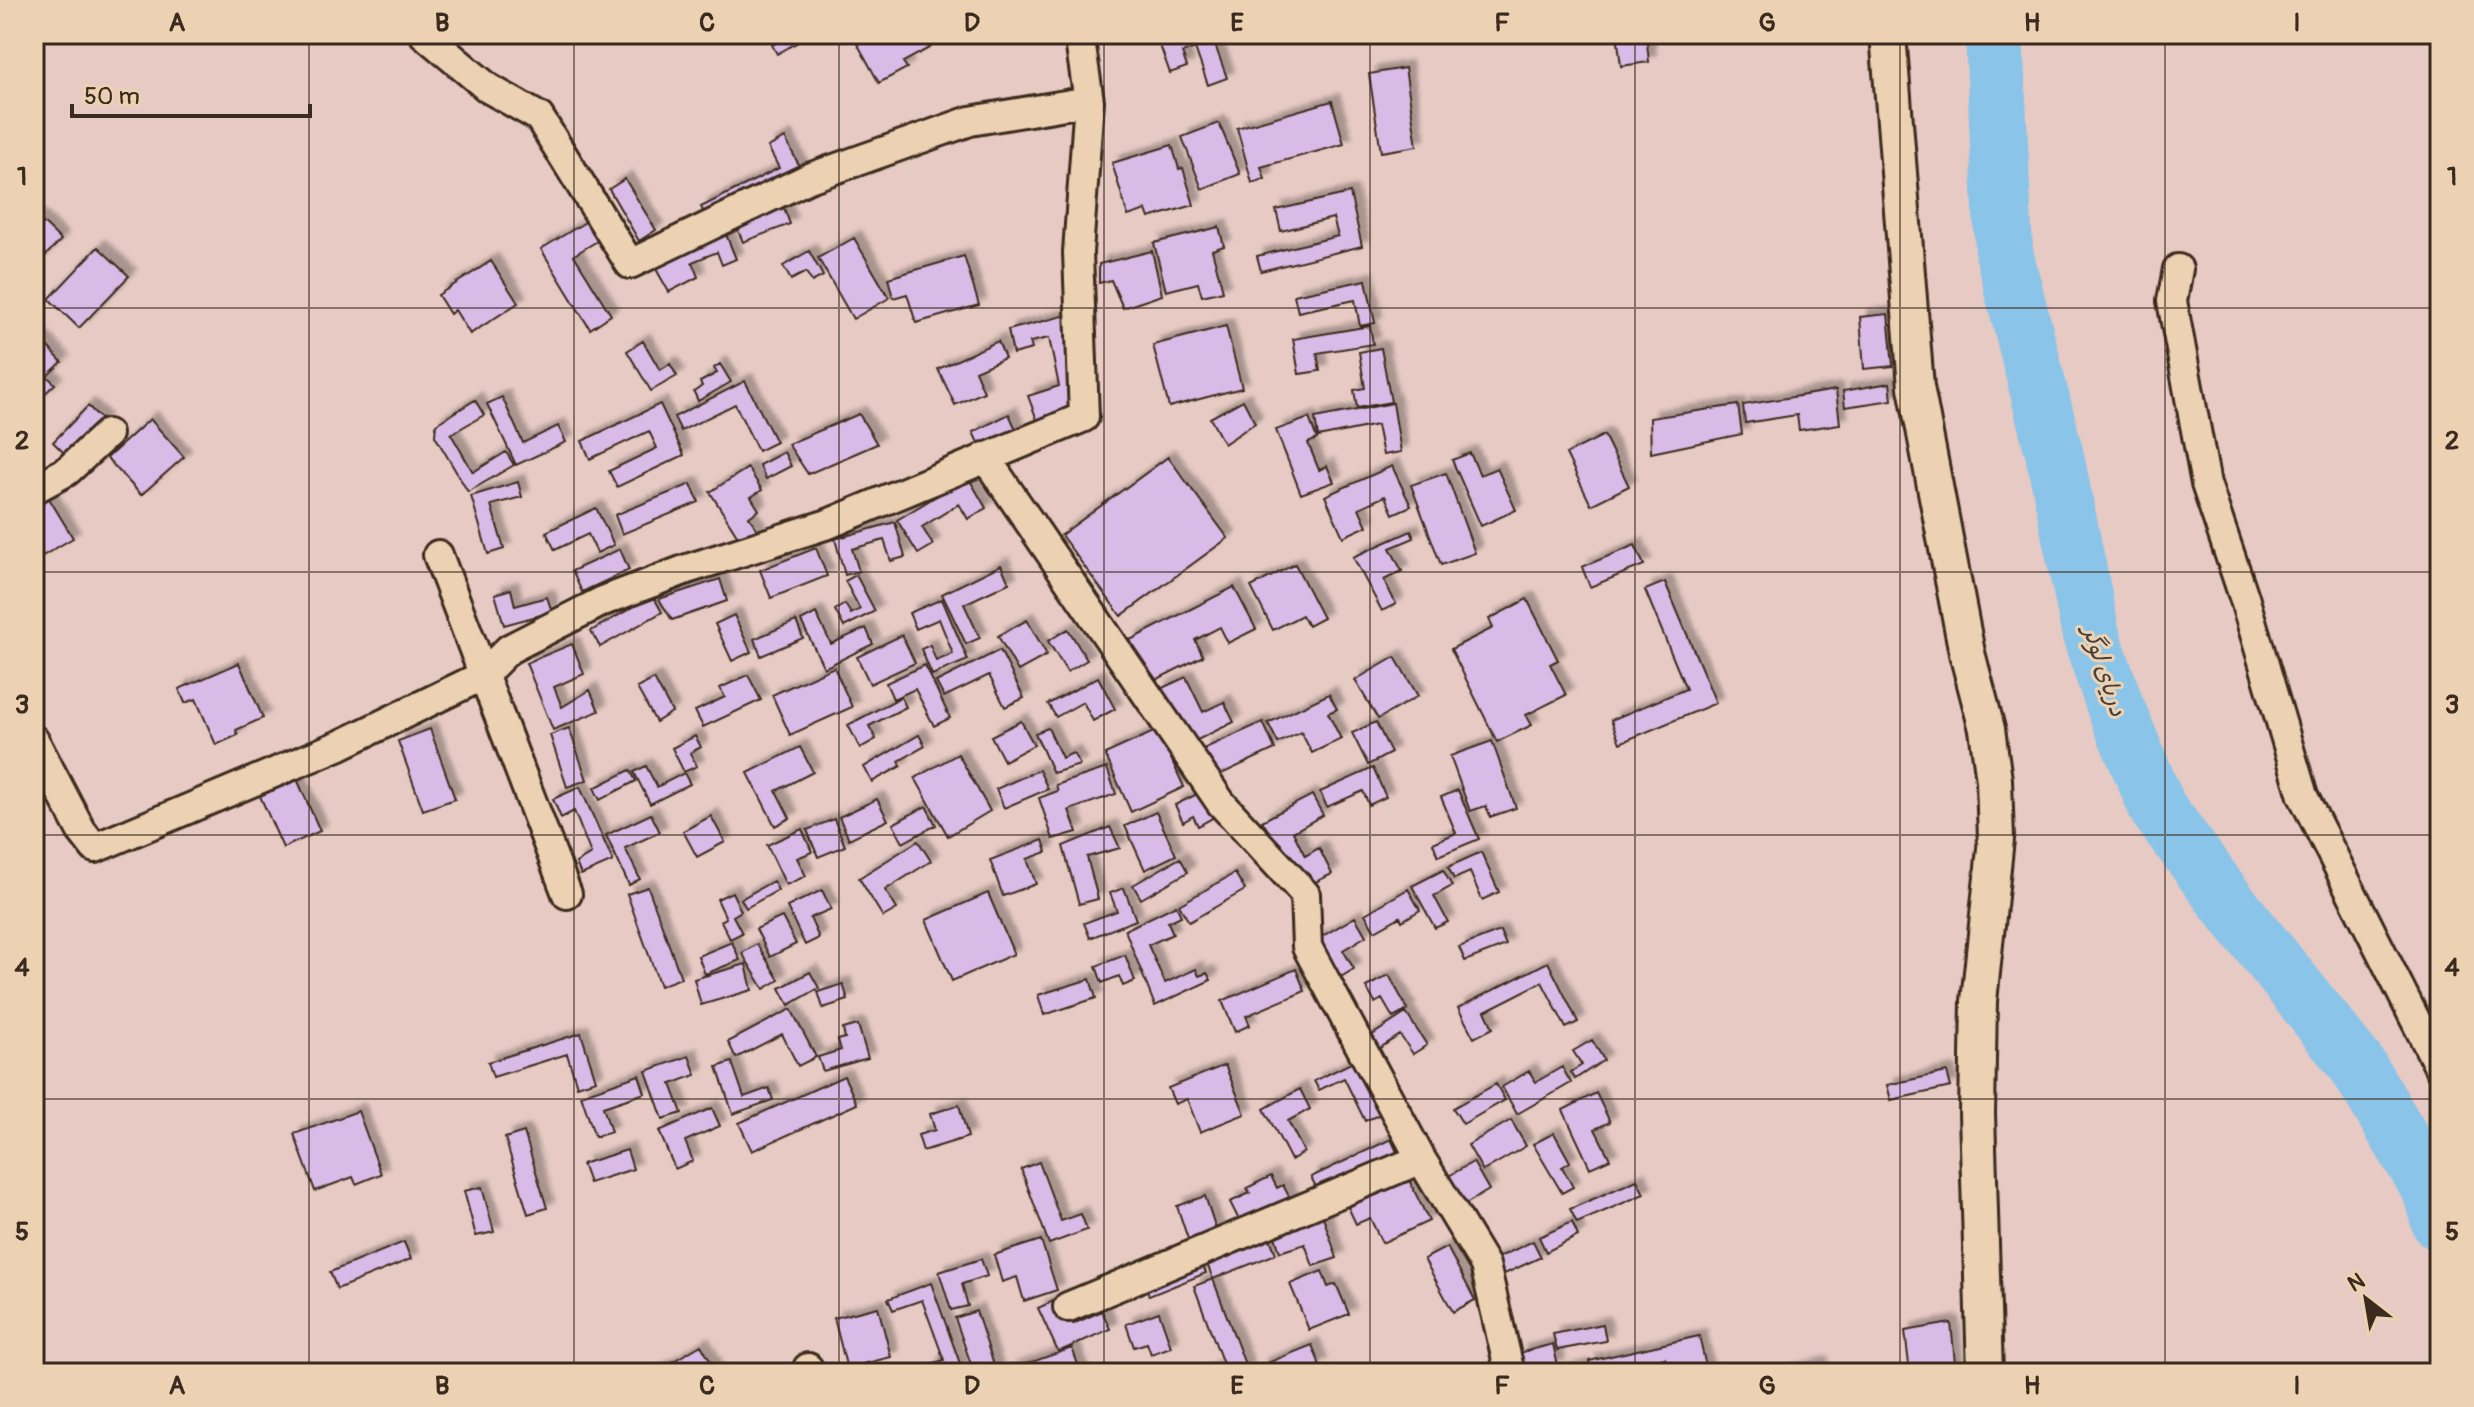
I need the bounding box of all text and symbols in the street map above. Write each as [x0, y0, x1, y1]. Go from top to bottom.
text: A [169, 7, 186, 39]
text: B [435, 7, 449, 39]
text: C [699, 7, 715, 39]
text: D [964, 7, 980, 39]
text: E [1230, 7, 1244, 39]
text: F [1494, 7, 1510, 39]
text: G [1758, 7, 1776, 39]
text: H [2024, 7, 2040, 39]
text: I [2293, 7, 2301, 39]
scale bar [72, 68, 310, 118]
text: 50 m [84, 82, 140, 111]
text: 1 [17, 161, 27, 193]
text: 1 [2447, 161, 2457, 193]
text: 2 [15, 425, 29, 457]
text: 2 [2445, 425, 2459, 457]
water label: دریای لوگر [2074, 619, 2133, 721]
text: 3 [15, 689, 29, 721]
text: 3 [2445, 689, 2459, 721]
text: 4 [14, 952, 30, 984]
text: 4 [2444, 952, 2460, 984]
text: 5 [15, 1216, 29, 1248]
text: 5 [2445, 1216, 2459, 1248]
north arrow [2326, 1259, 2406, 1339]
text: N [2343, 1267, 2370, 1299]
text: A [169, 1370, 186, 1402]
text: B [435, 1370, 449, 1402]
text: C [699, 1370, 715, 1402]
text: D [964, 1370, 980, 1402]
text: E [1230, 1370, 1244, 1402]
text: F [1494, 1370, 1510, 1402]
text: G [1758, 1370, 1776, 1402]
text: H [2024, 1370, 2040, 1402]
text: I [2293, 1370, 2301, 1402]

